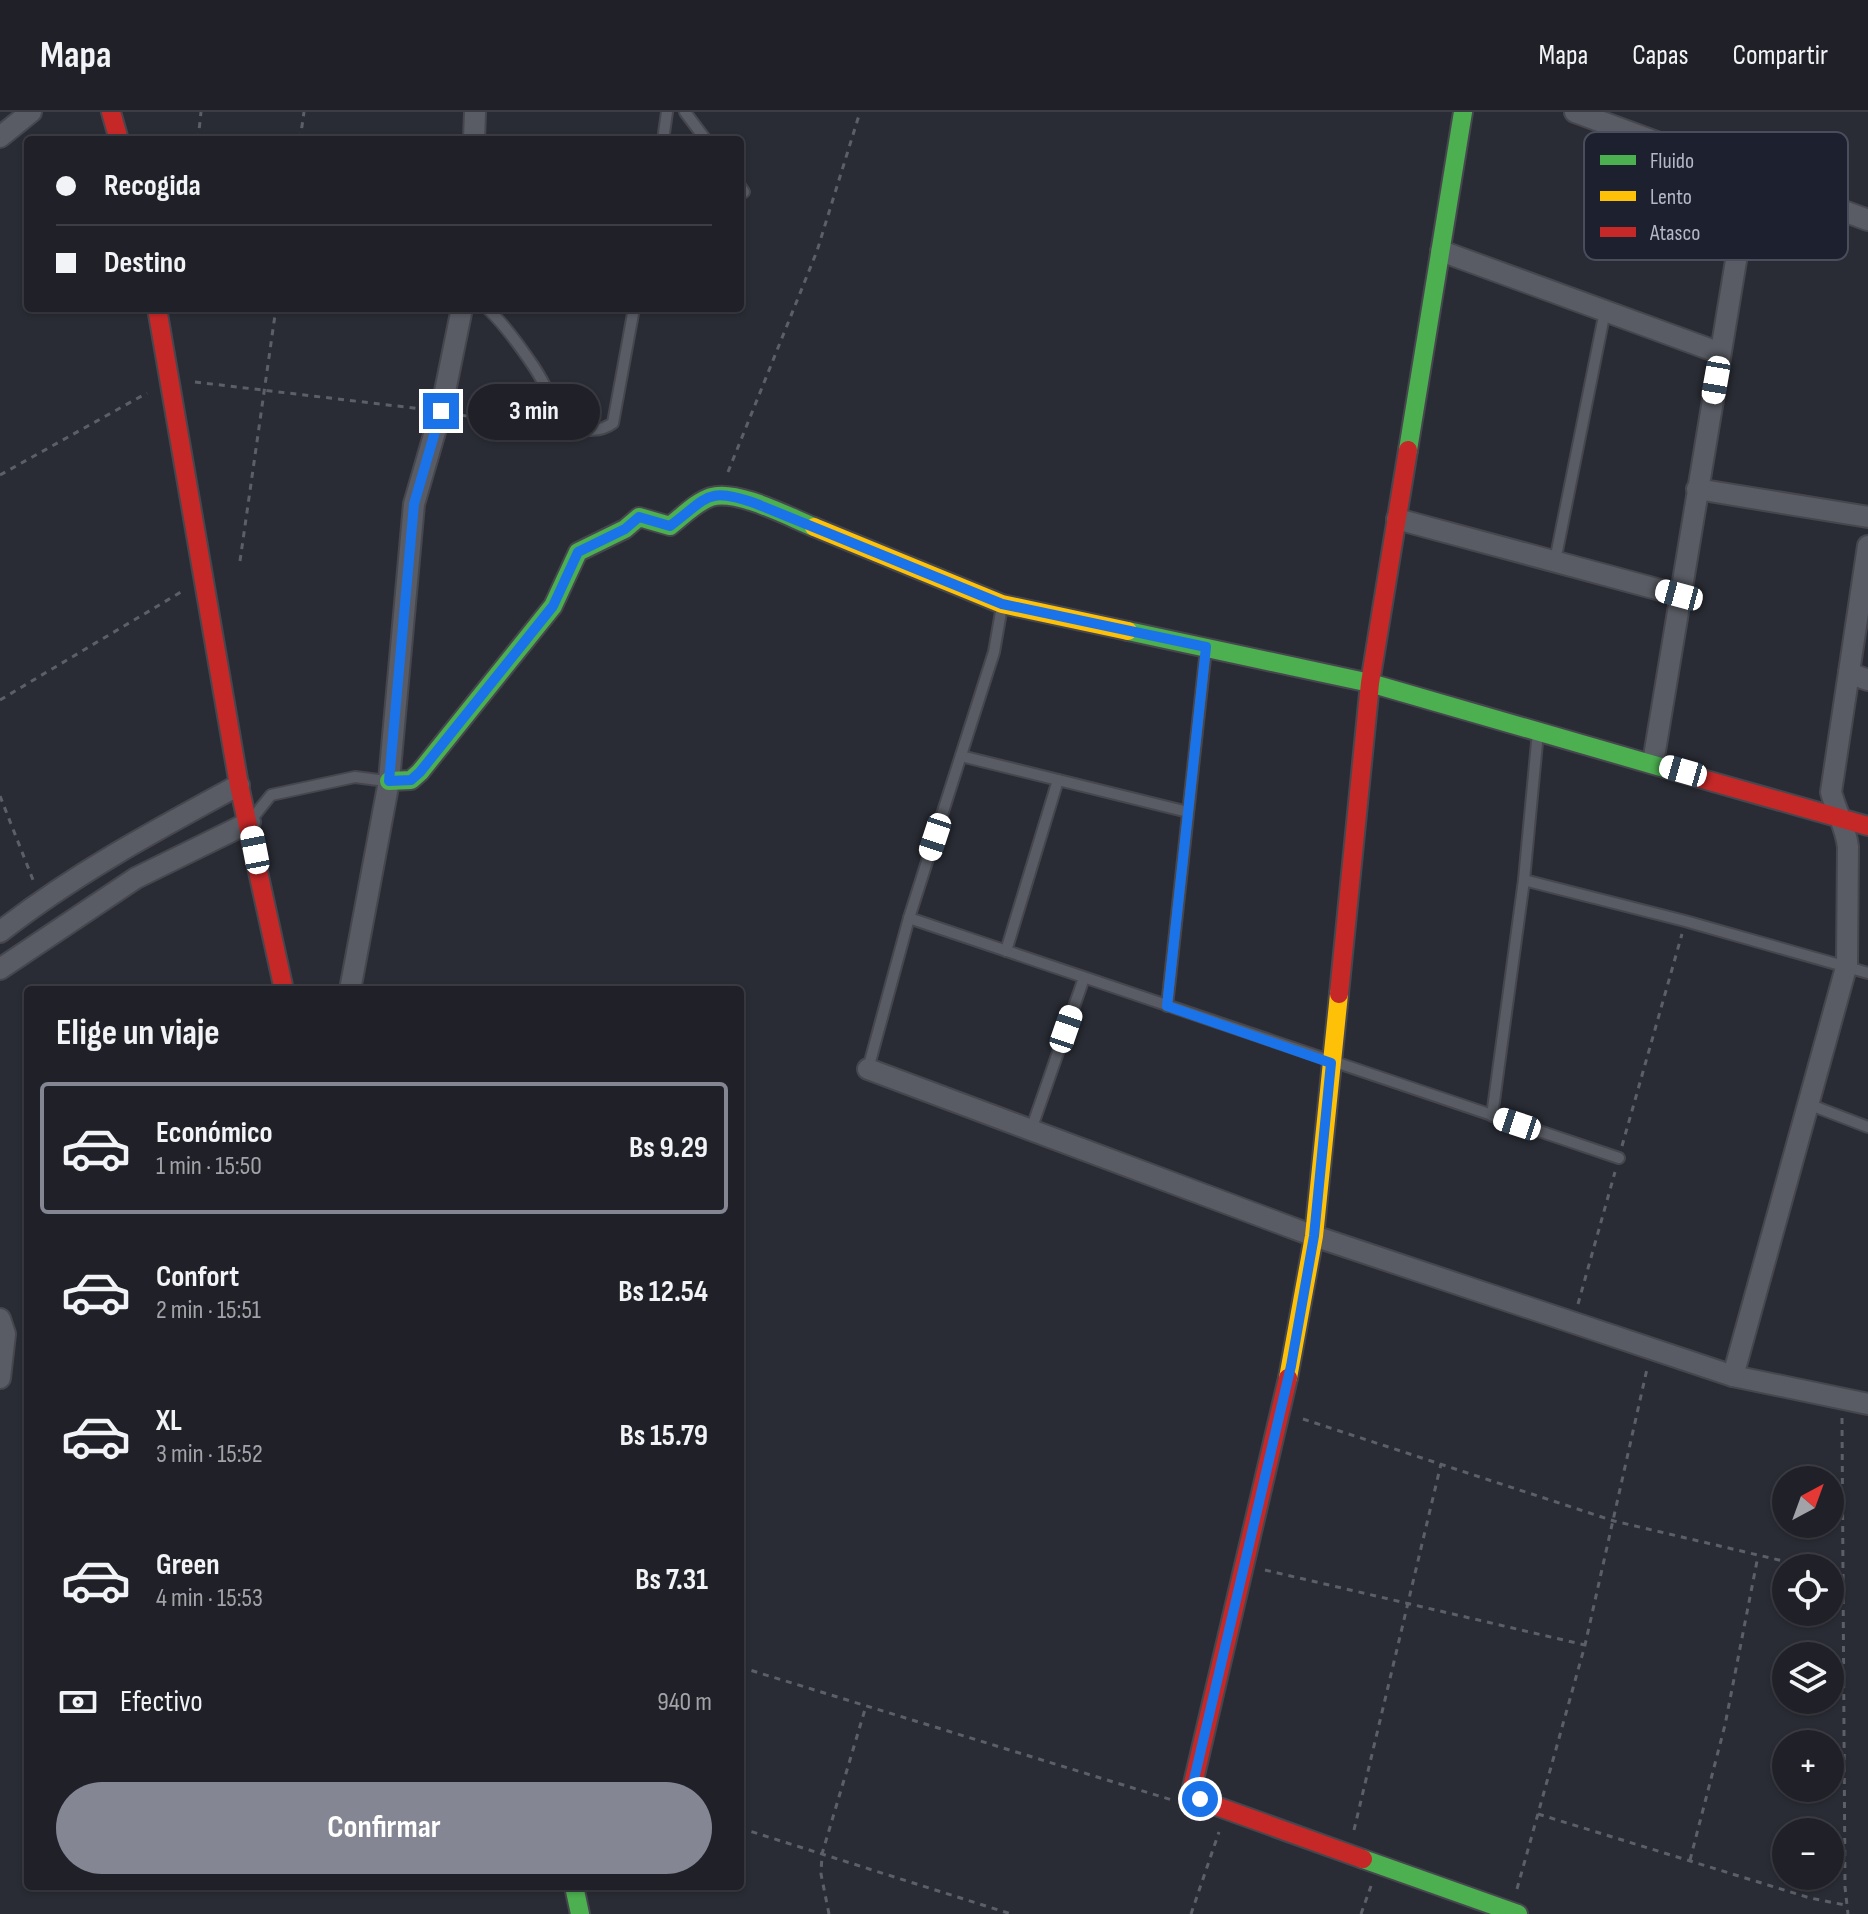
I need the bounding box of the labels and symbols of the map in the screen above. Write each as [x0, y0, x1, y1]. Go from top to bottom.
legend [1584, 132, 1848, 260]
text: Fluido [1650, 148, 1694, 175]
text: Lento [1650, 184, 1692, 211]
text: Atasco [1649, 220, 1700, 247]
car [1700, 354, 1732, 406]
callout: 3 min [469, 383, 601, 439]
route end [423, 393, 459, 429]
car [1653, 577, 1705, 613]
car [1657, 753, 1709, 789]
car [916, 810, 954, 864]
car [239, 824, 271, 876]
car [1047, 1002, 1085, 1056]
car [1490, 1105, 1544, 1143]
north arrow [1772, 1466, 1844, 1538]
route start [1182, 1781, 1218, 1817]

